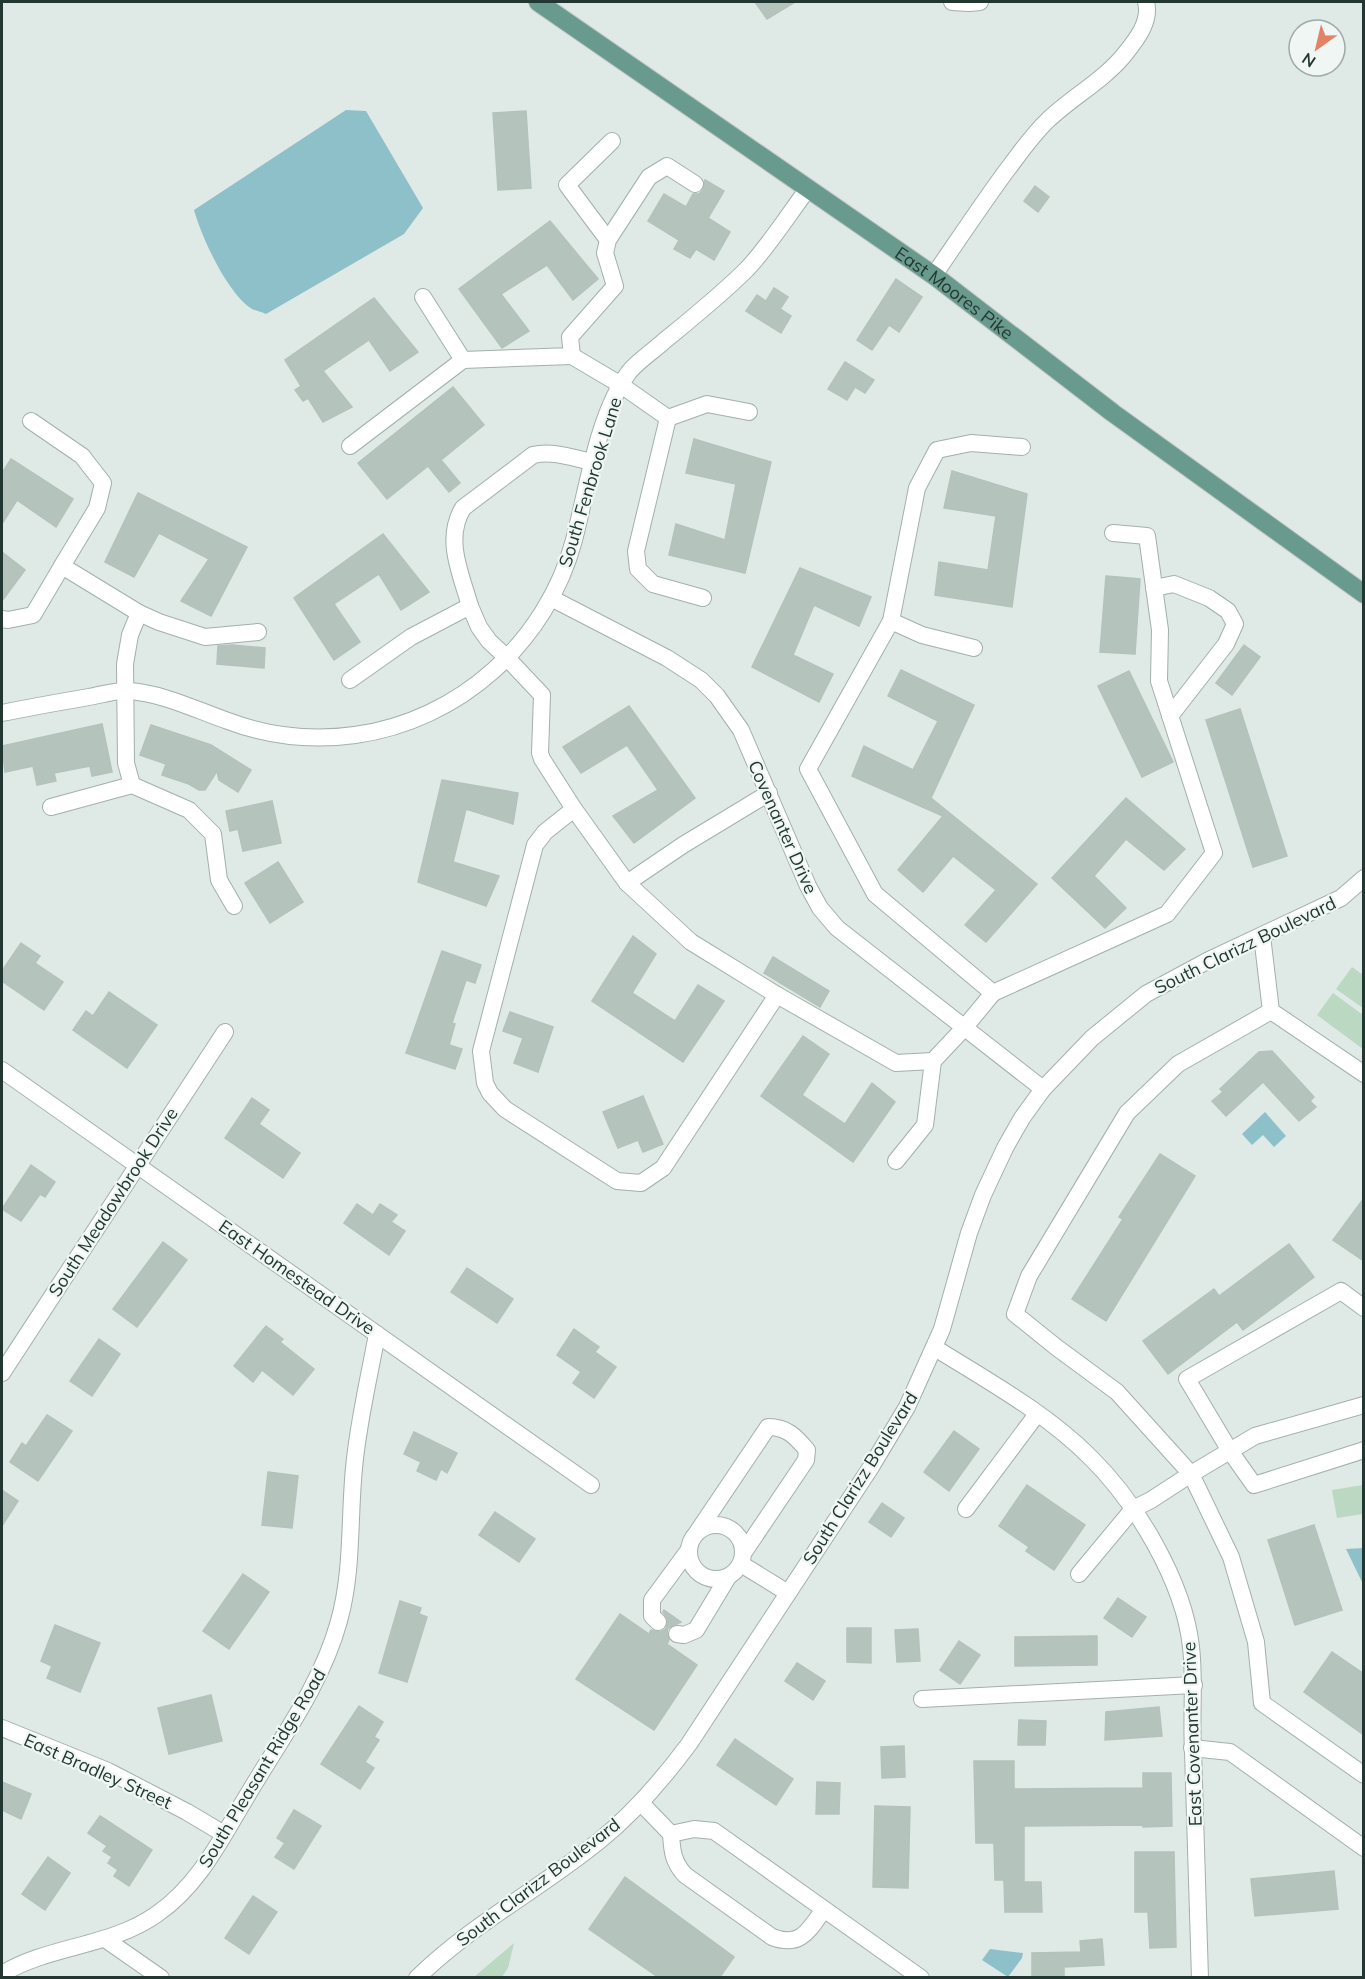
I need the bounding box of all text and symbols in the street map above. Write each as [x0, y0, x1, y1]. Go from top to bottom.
north arrow [1287, 18, 1347, 78]
text: N [1298, 49, 1319, 72]
street label: East Moores Pike [891, 241, 1018, 344]
street label: South Fenbrook Lane [553, 394, 627, 570]
street label: Covenanter Drive [743, 757, 823, 897]
street label: South Clarizz Boulevard [1150, 891, 1340, 999]
street label: South Meadowbrook Drive [43, 1103, 183, 1301]
street label: East Homestead Drive [214, 1214, 380, 1340]
street label: South Clarizz Boulevard [797, 1387, 923, 1569]
street label: East Covenanter Drive [1177, 1641, 1207, 1827]
street label: South Pleasant Ridge Road [193, 1664, 331, 1872]
street label: East Bradley Street [21, 1728, 175, 1814]
street label: South Clarizz Boulevard [452, 1813, 624, 1951]

